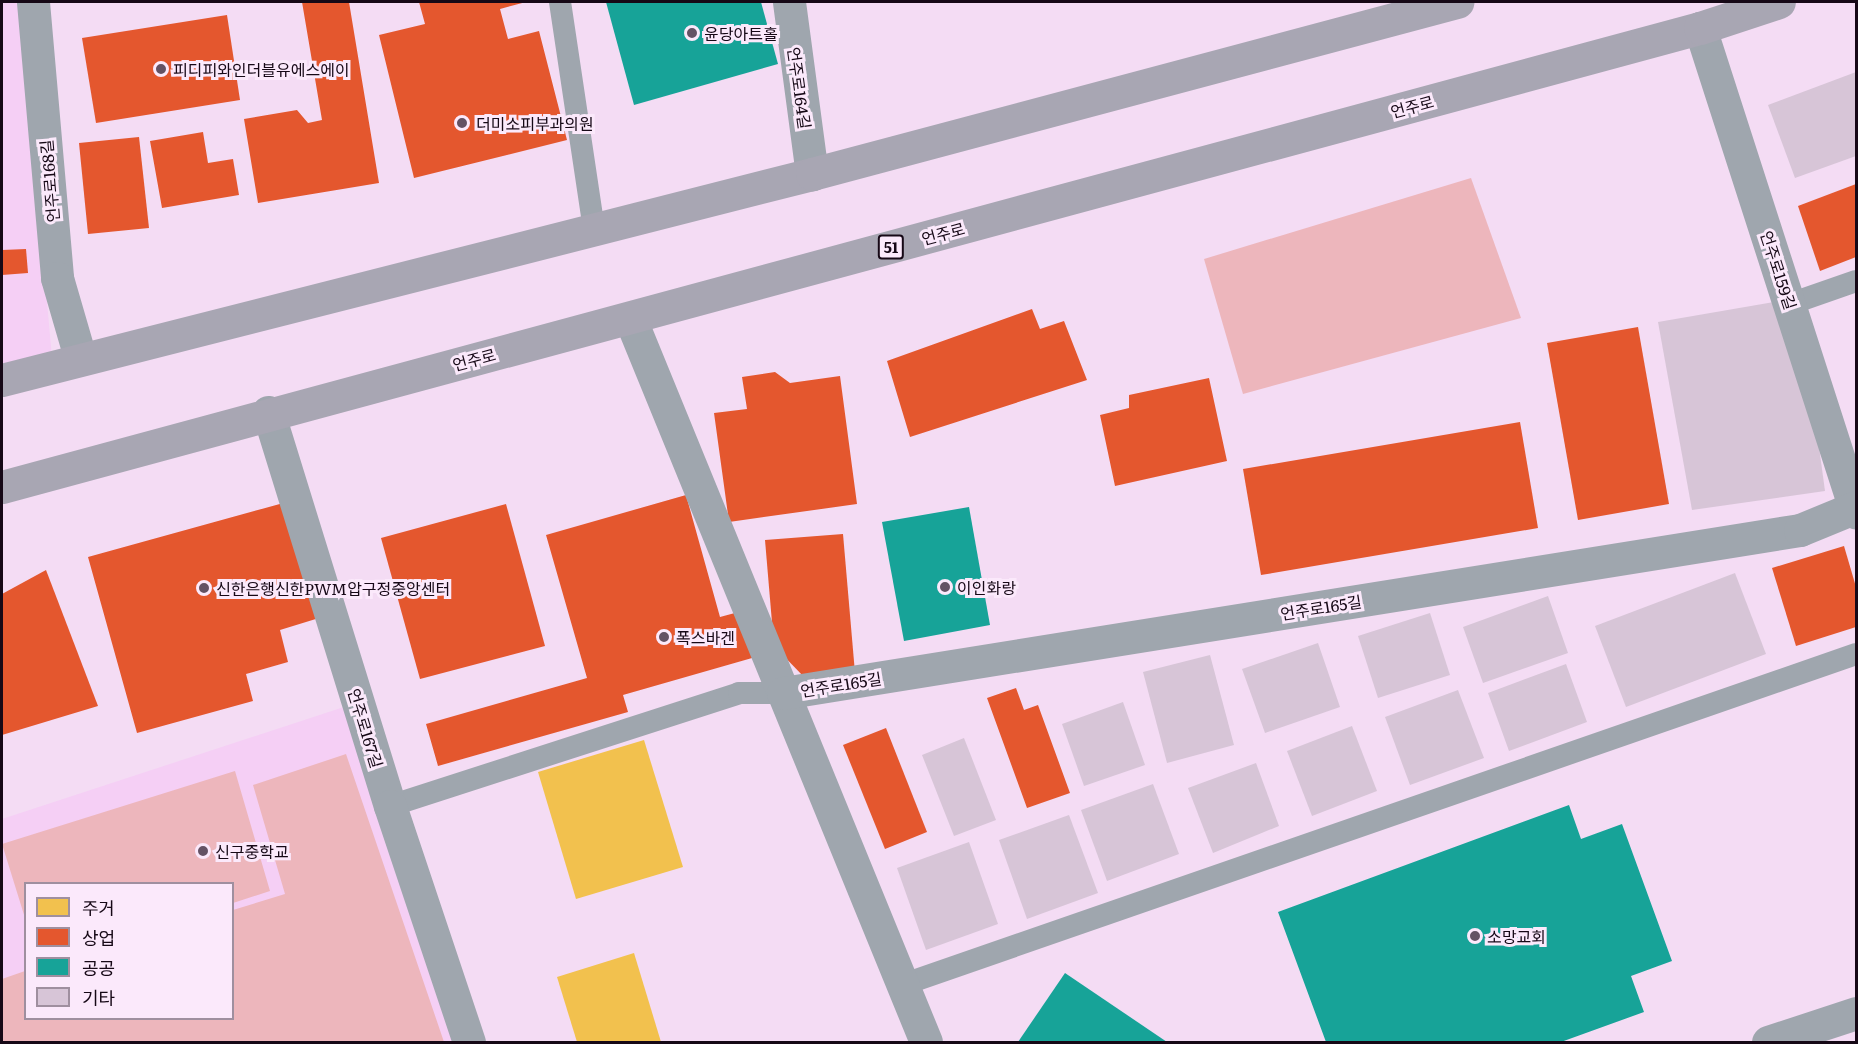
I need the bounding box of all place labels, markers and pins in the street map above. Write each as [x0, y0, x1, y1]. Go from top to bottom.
place label: 윤당아트홀 [704, 23, 778, 43]
marker: 윤당아트홀 [685, 26, 699, 40]
place label: 피디피와인더블유에스에이 [173, 59, 350, 79]
marker: 피디피와인더블유에스에이 [154, 62, 168, 76]
place label: 더미소피부과의원 [476, 113, 594, 133]
marker: 더미소피부과의원 [453, 114, 471, 132]
place label: 이인화랑 [957, 577, 1016, 597]
place label: 신한은행신한PWM압구정중앙센터 [216, 578, 450, 598]
marker: 이인화랑 [938, 580, 952, 594]
marker: 신한은행신한PWM압구정중앙센터 [197, 581, 211, 595]
place label: 폭스바겐 [676, 627, 735, 647]
marker: 폭스바겐 [657, 630, 671, 644]
place label: 신구중학교 [215, 841, 289, 861]
marker: 신구중학교 [196, 844, 210, 858]
place label: 소망교회 [1487, 926, 1546, 946]
marker: 소망교회 [1468, 929, 1482, 943]

